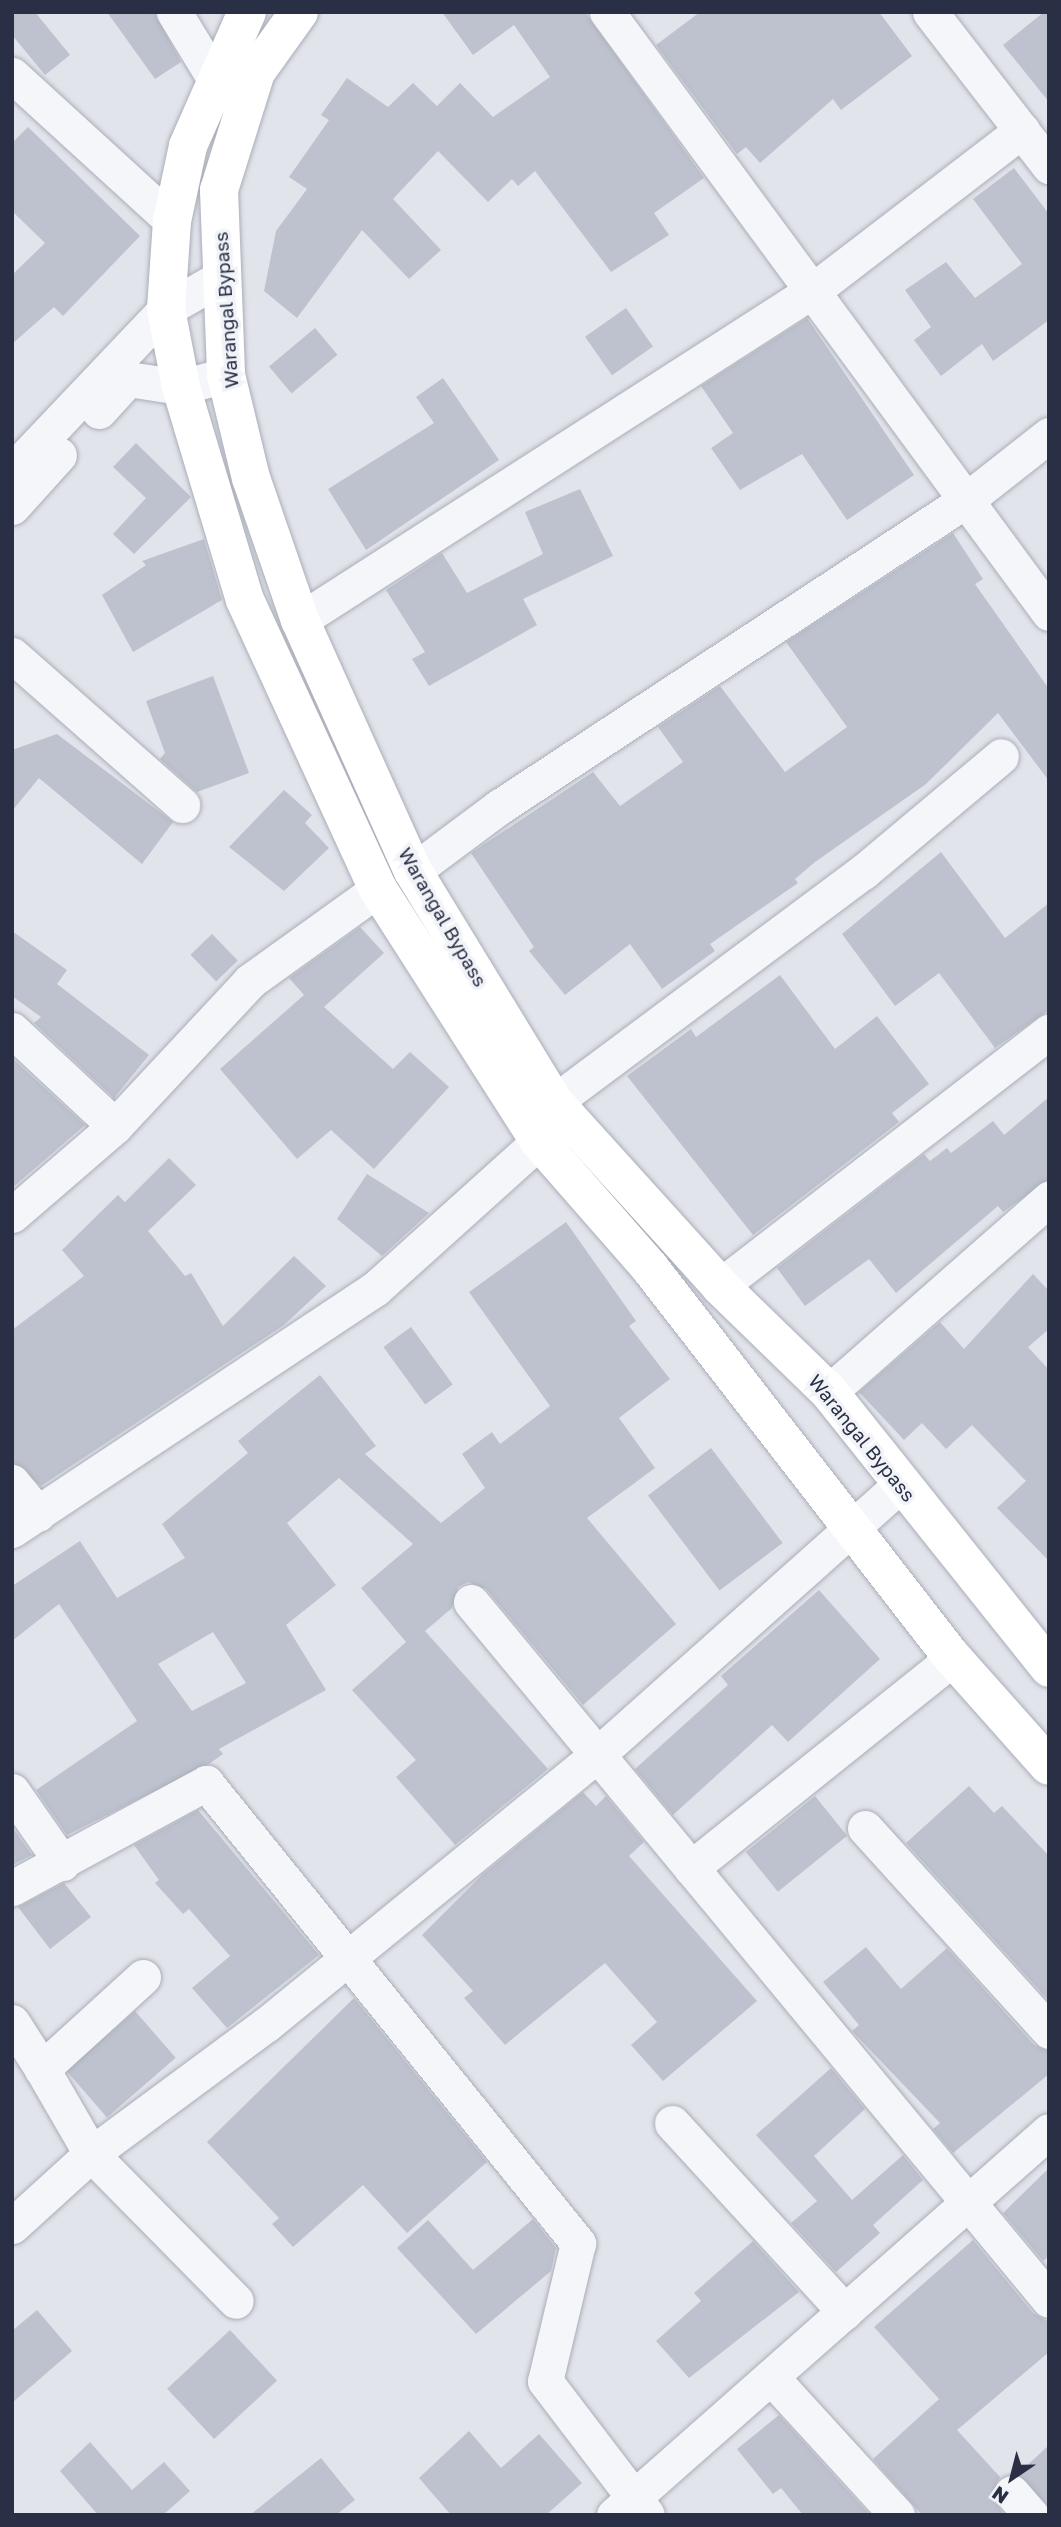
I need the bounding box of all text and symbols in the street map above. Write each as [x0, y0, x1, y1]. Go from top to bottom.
street label: Warangal Bypass [209, 231, 243, 389]
street label: Warangal Bypass [394, 843, 492, 991]
street label: Warangal Bypass [804, 1370, 920, 1506]
north arrow [977, 2443, 1047, 2513]
text: N [987, 2482, 1012, 2509]

